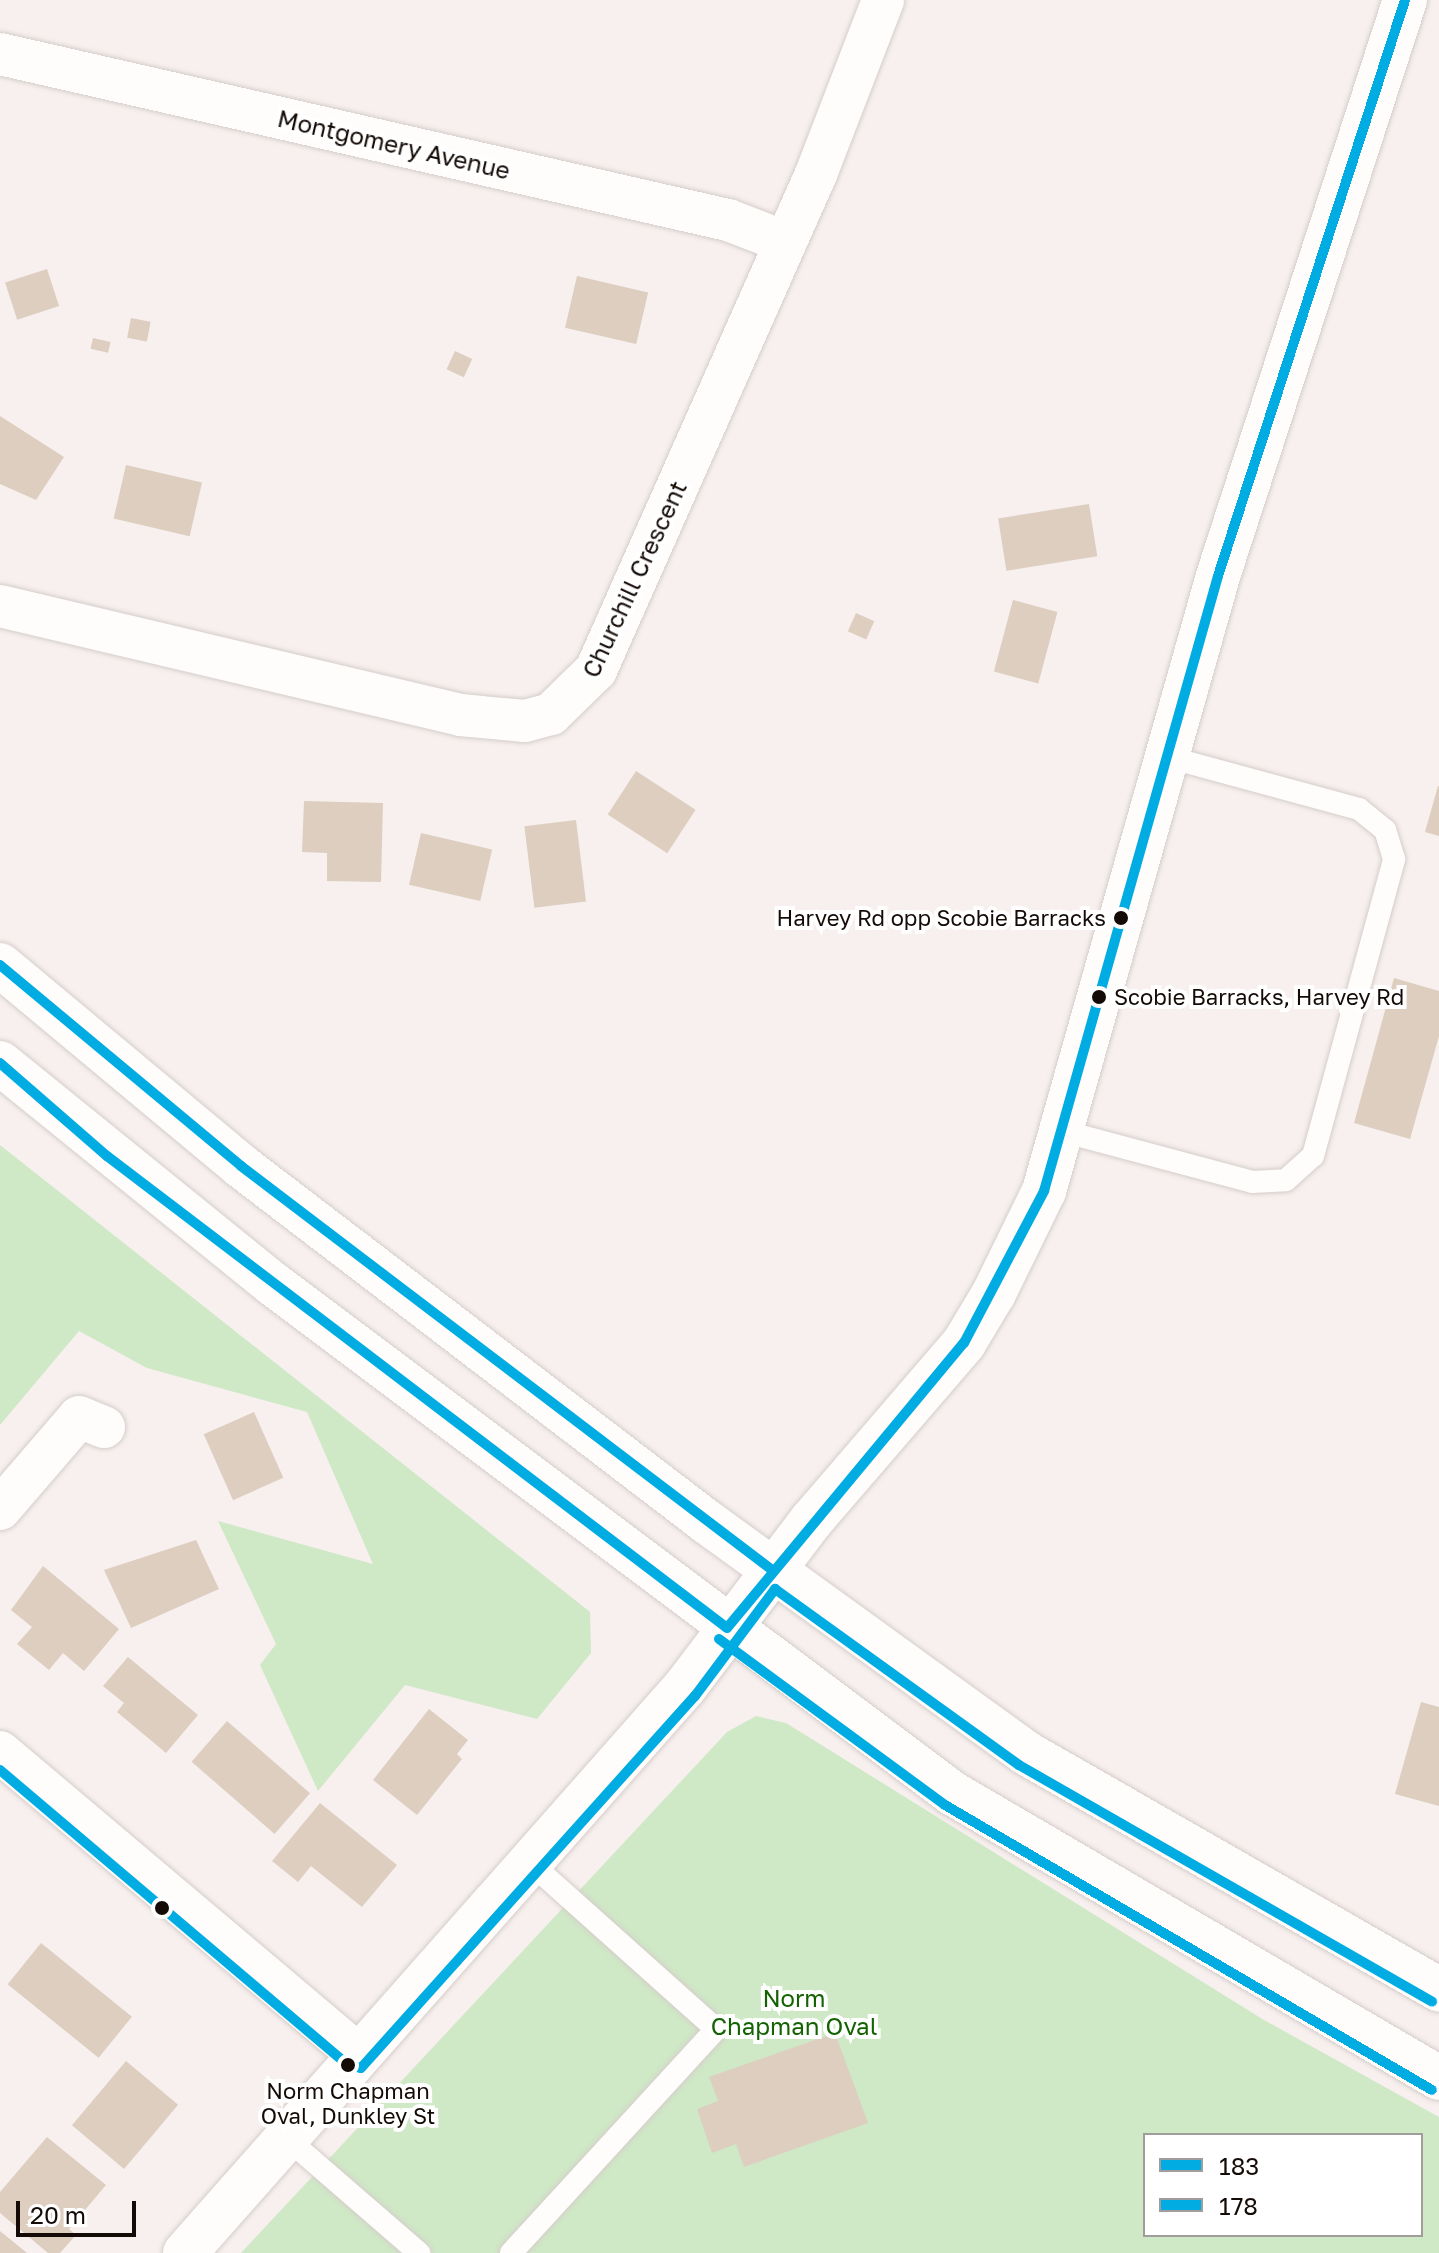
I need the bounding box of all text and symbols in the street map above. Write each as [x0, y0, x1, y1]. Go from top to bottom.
street label: Montgomery Avenue [275, 103, 513, 185]
street label: Churchill Crescent [576, 476, 692, 682]
place label: Harvey Rd opp Scobie Barracks [776, 905, 1106, 931]
marker: Harvey Rd opp Scobie Barracks [1113, 910, 1129, 926]
place label: Scobie Barracks, Harvey Rd [1114, 984, 1404, 1010]
marker: Scobie Barracks, Harvey Rd [1091, 989, 1107, 1005]
unlabelled marker [154, 1900, 170, 1916]
park label: Norm Chapman Oval [711, 1984, 877, 2040]
marker: Norm Chapman Oval, Dunkley St [340, 2057, 356, 2073]
place label: Norm Chapman Oval, Dunkley St [261, 2077, 435, 2128]
legend [1143, 2133, 1423, 2237]
text: 183 [1219, 2151, 1259, 2180]
scale bar [20, 2185, 140, 2235]
text: 178 [1219, 2191, 1258, 2220]
text: 20 m [30, 2200, 86, 2229]

